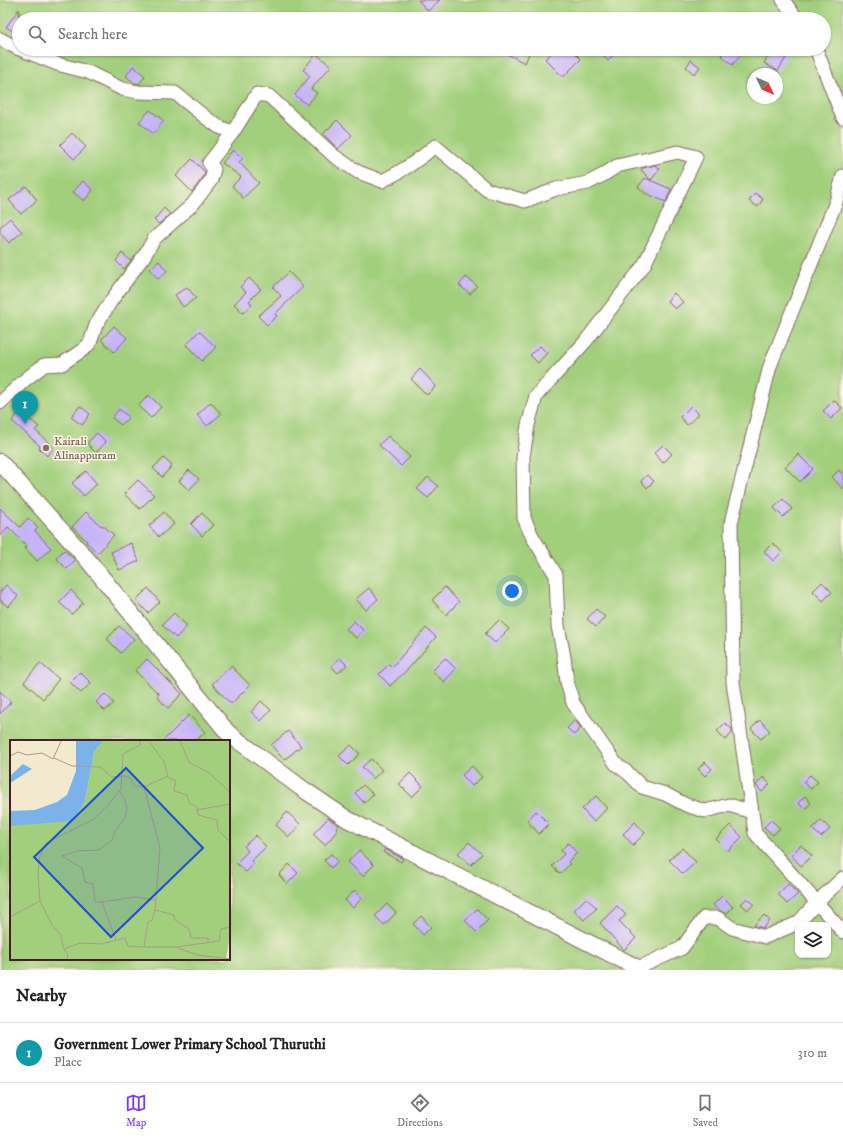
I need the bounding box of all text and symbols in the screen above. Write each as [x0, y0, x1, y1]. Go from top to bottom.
search box [12, 12, 831, 56]
icon: search [26, 23, 48, 45]
text: Search here [58, 25, 127, 44]
north arrow [747, 68, 783, 104]
pin: 1 [12, 391, 38, 424]
place label: Kairali Alinappuram [54, 434, 116, 463]
marker: Kairali Alinappuram [41, 443, 51, 453]
your location [502, 581, 522, 601]
inset map [10, 740, 230, 960]
map controls [795, 922, 831, 958]
button: layers [795, 922, 831, 958]
text: Nearby [16, 985, 66, 1007]
text: Government Lower Primary School Thuruthi [54, 1035, 326, 1054]
text: 1 [27, 1045, 31, 1061]
text: 310 m [798, 1045, 827, 1061]
text: Place [54, 1054, 82, 1070]
tab: Map [125, 1092, 147, 1130]
tab: Directions [397, 1092, 443, 1130]
tab: Saved [693, 1092, 718, 1130]

